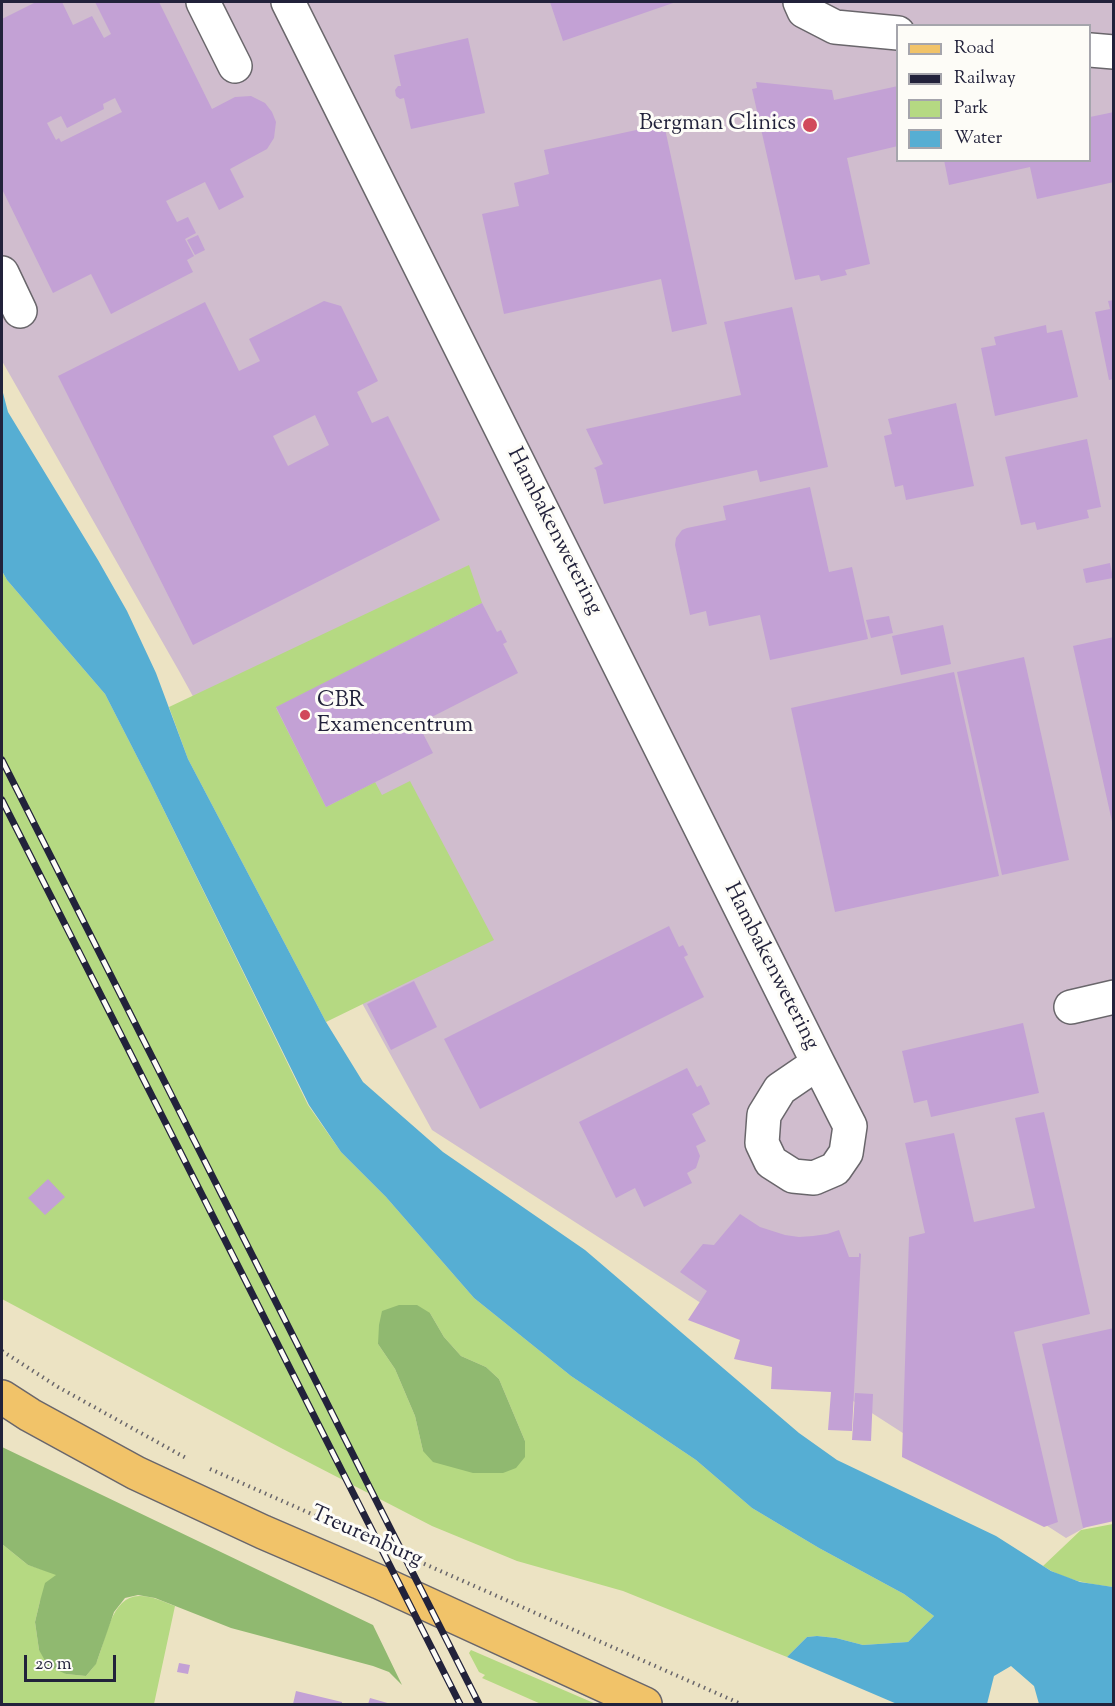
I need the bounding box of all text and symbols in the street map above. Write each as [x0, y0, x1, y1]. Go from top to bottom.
legend [896, 24, 1091, 162]
text: Road [954, 36, 994, 62]
text: Railway [954, 66, 1016, 92]
text: Park [954, 96, 988, 122]
place label: Bergman Clinics [639, 112, 796, 138]
marker: Bergman Clinics [801, 116, 819, 134]
text: Water [954, 126, 1002, 152]
street label: Hambakenwetering [500, 444, 606, 620]
place label: CBR Examencentrum [317, 689, 473, 740]
marker: CBR Examencentrum [298, 708, 312, 722]
street label: Hambakenwetering [717, 879, 823, 1055]
street label: Treurenburg [306, 1502, 426, 1574]
scale bar [27, 1643, 118, 1681]
text: 20 m [35, 1652, 72, 1678]

